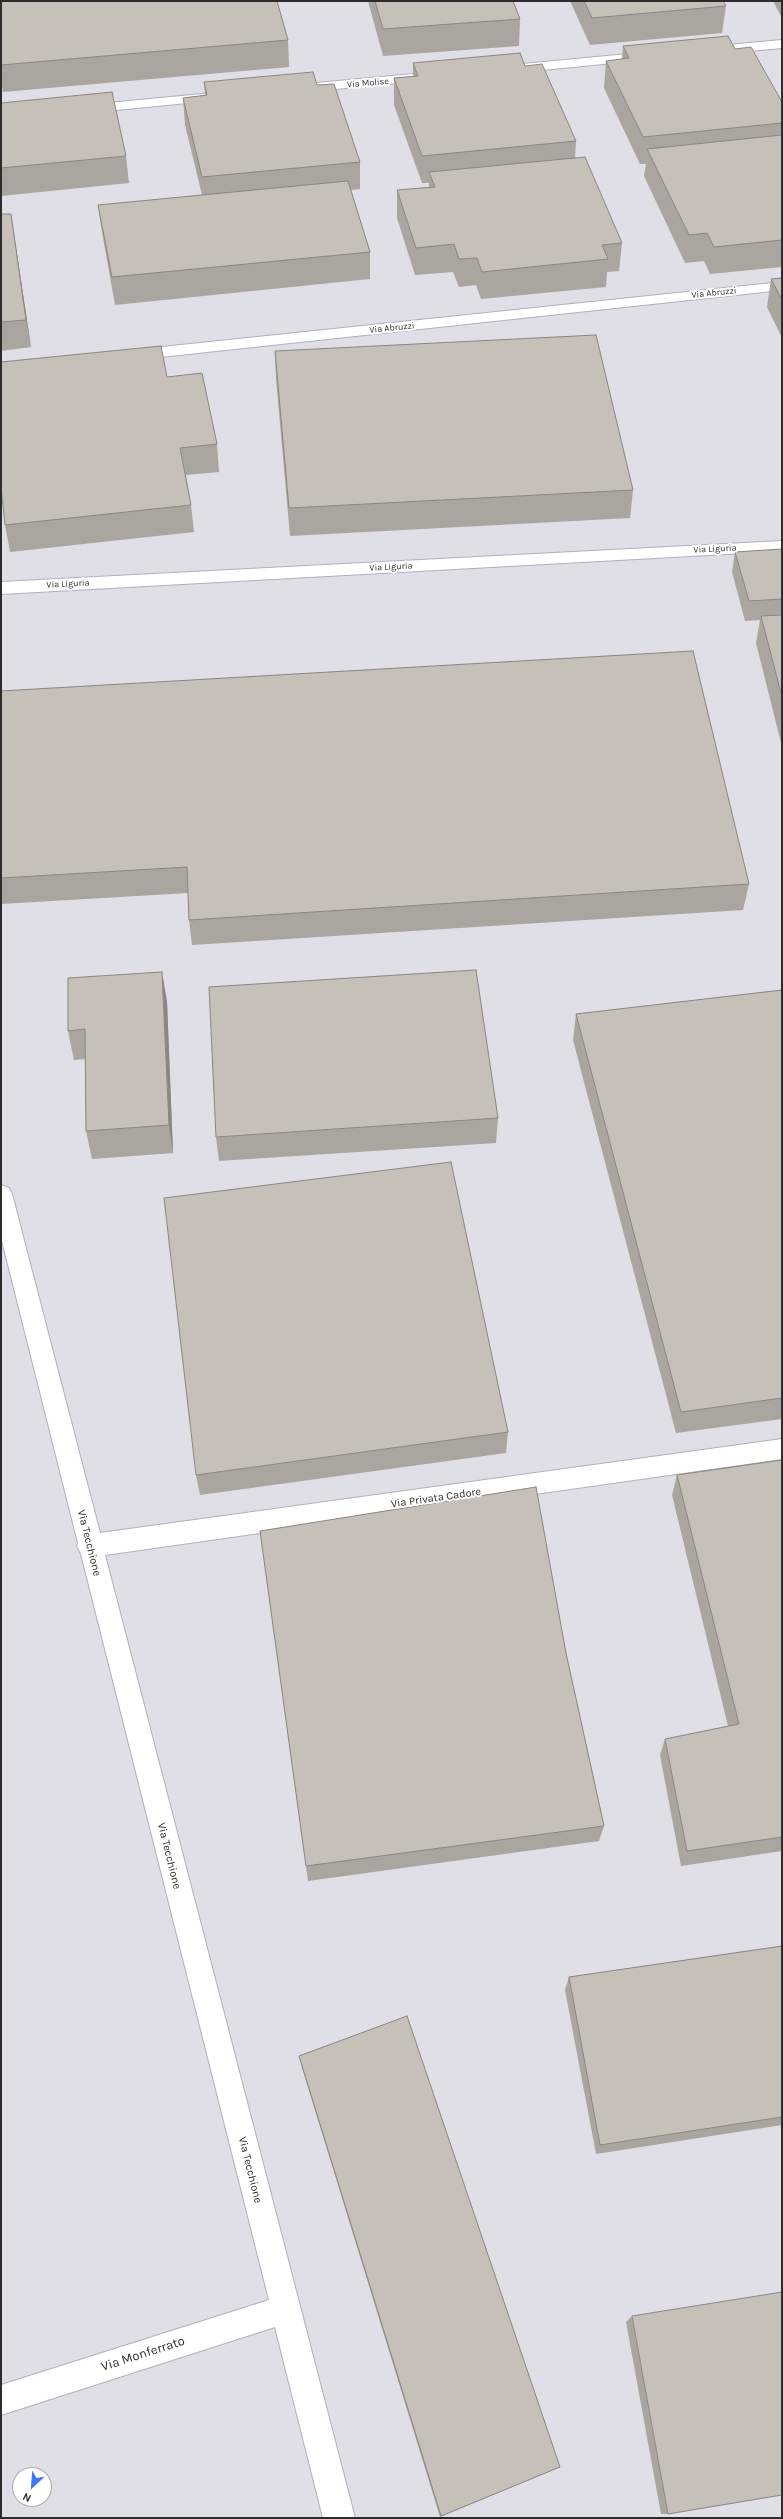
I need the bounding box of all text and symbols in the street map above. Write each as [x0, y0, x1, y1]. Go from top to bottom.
street label: Via Molise [347, 76, 389, 90]
street label: Via Abruzzi [691, 285, 737, 301]
street label: Via Abruzzi [369, 320, 415, 336]
street label: Via Liguria [693, 542, 737, 556]
street label: Via Liguria [369, 560, 413, 574]
street label: Via Liguria [46, 577, 90, 591]
street label: Via Privata Cadore [390, 1485, 482, 1511]
street label: Via Tecchione [74, 1508, 104, 1578]
street label: Via Tecchione [154, 1821, 184, 1891]
street label: Via Tecchione [235, 2135, 265, 2205]
street label: Via Monferrato [99, 2333, 187, 2375]
north arrow [12, 2467, 52, 2507]
text: N [21, 2490, 33, 2505]

